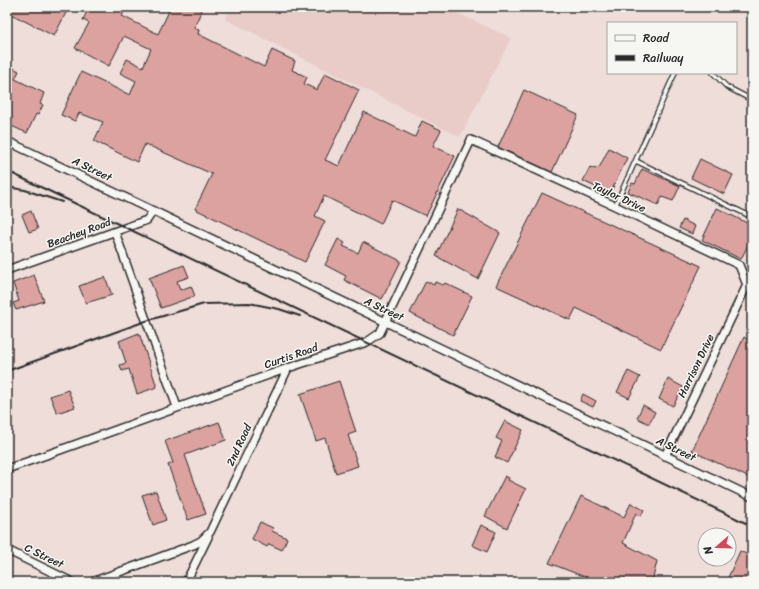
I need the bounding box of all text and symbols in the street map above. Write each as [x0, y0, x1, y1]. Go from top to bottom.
legend [607, 22, 737, 74]
text: Road [643, 27, 670, 49]
text: Railway [643, 47, 684, 69]
street label: A Street [68, 151, 116, 187]
street label: Taylor Drive [589, 176, 649, 218]
street label: Beachey Road [44, 212, 115, 253]
street label: A Street [360, 291, 408, 327]
street label: Harrison Drive [672, 331, 720, 401]
street label: Curtis Road [261, 338, 322, 374]
street label: 2nd Road [221, 420, 258, 469]
street label: A Street [652, 431, 700, 467]
north arrow [697, 527, 737, 567]
street label: C Street [21, 538, 67, 574]
text: N [698, 543, 719, 558]

